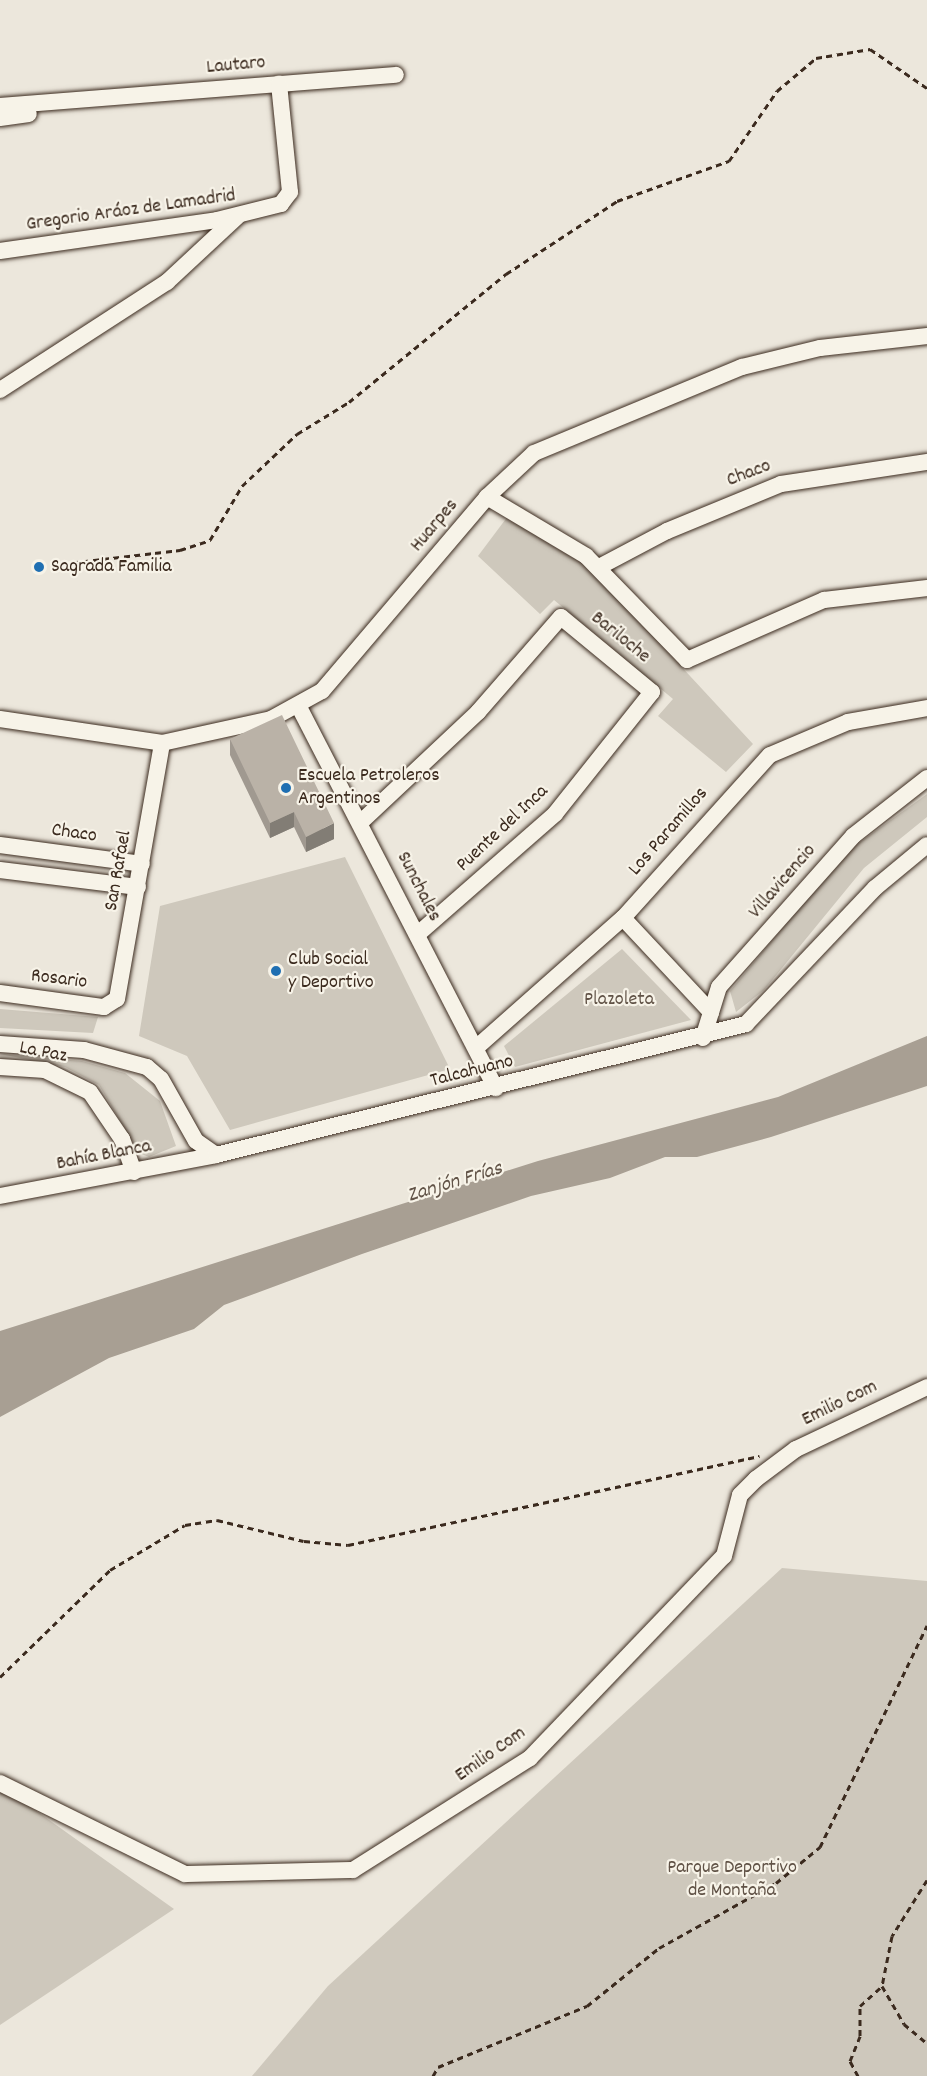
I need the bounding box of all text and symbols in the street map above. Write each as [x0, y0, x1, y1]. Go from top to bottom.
street label: Lautaro [205, 51, 267, 81]
street label: Gregorio Aráoz de Lamadrid [25, 184, 237, 238]
street label: Chaco [724, 455, 774, 493]
street label: Huarpes [406, 495, 464, 557]
place label: Sagrada Familia [51, 555, 172, 579]
marker: Sagrada Familia [32, 560, 46, 574]
street label: Bariloche [585, 607, 655, 669]
place label: Escuela Petroleros Argentinos [298, 765, 440, 812]
street label: Puente del Inca [452, 780, 554, 878]
marker: Escuela Petroleros Argentinos [279, 781, 293, 795]
street label: Los Paramillos [624, 783, 714, 881]
street label: Chaco [50, 819, 98, 849]
street label: San Rafael [100, 829, 138, 913]
street label: Villavicencio [744, 840, 822, 924]
street label: Sunchales [390, 848, 446, 926]
place label: Club Social y Deportivo [288, 948, 374, 995]
marker: Club Social y Deportivo [269, 964, 283, 978]
street label: Rosario [30, 965, 88, 995]
park label: Plazoleta [584, 988, 654, 1012]
street label: La Paz [17, 1037, 69, 1069]
street label: Talcahuano [428, 1050, 516, 1094]
street label: Bahía Blanca [55, 1135, 153, 1177]
water label: Zanjón Frías [405, 1157, 505, 1209]
street label: Emilio Com [798, 1375, 882, 1433]
street label: Emilio Com [451, 1722, 531, 1788]
park label: Parque Deportivo de Montaña [667, 1856, 797, 1903]

